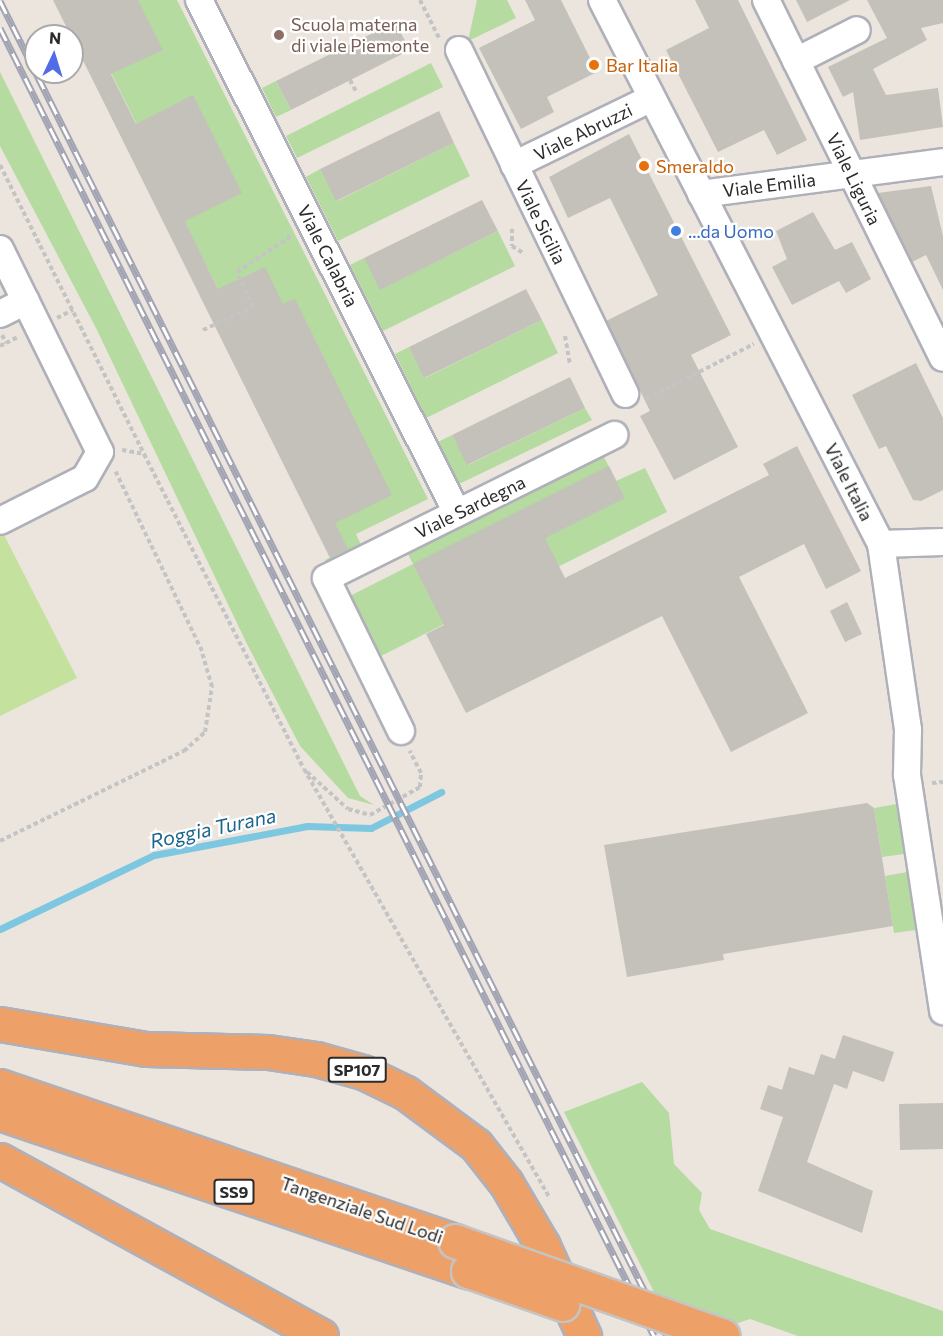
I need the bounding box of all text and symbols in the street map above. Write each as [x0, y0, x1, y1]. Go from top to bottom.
place label: Scuola materna di viale Piemonte [291, 14, 429, 57]
north arrow [24, 24, 84, 84]
text: N [49, 28, 62, 47]
marker: Scuola materna di viale Piemonte [272, 28, 286, 42]
place label: Bar Italia [606, 54, 678, 76]
marker: Bar Italia [587, 58, 601, 72]
street label: Viale Abruzzi [530, 99, 636, 165]
street label: Viale Liguria [822, 129, 886, 229]
place label: Smeraldo [656, 155, 734, 177]
marker: Smeraldo [637, 159, 651, 173]
street label: Viale Emilia [721, 169, 817, 201]
street label: Viale Sicilia [511, 176, 571, 268]
street label: Viale Calabria [293, 201, 363, 311]
place label: ...da Uomo [688, 220, 774, 242]
marker: ...da Uomo [669, 224, 683, 238]
street label: Viale Italia [820, 440, 878, 524]
street label: Viale Sardegna [411, 471, 529, 543]
water label: Roggia Turana [148, 803, 278, 853]
road number: SP107 [327, 1057, 387, 1083]
street label: Tangenziale Sud Lodi [278, 1172, 446, 1248]
road number: SS9 [213, 1179, 255, 1205]

